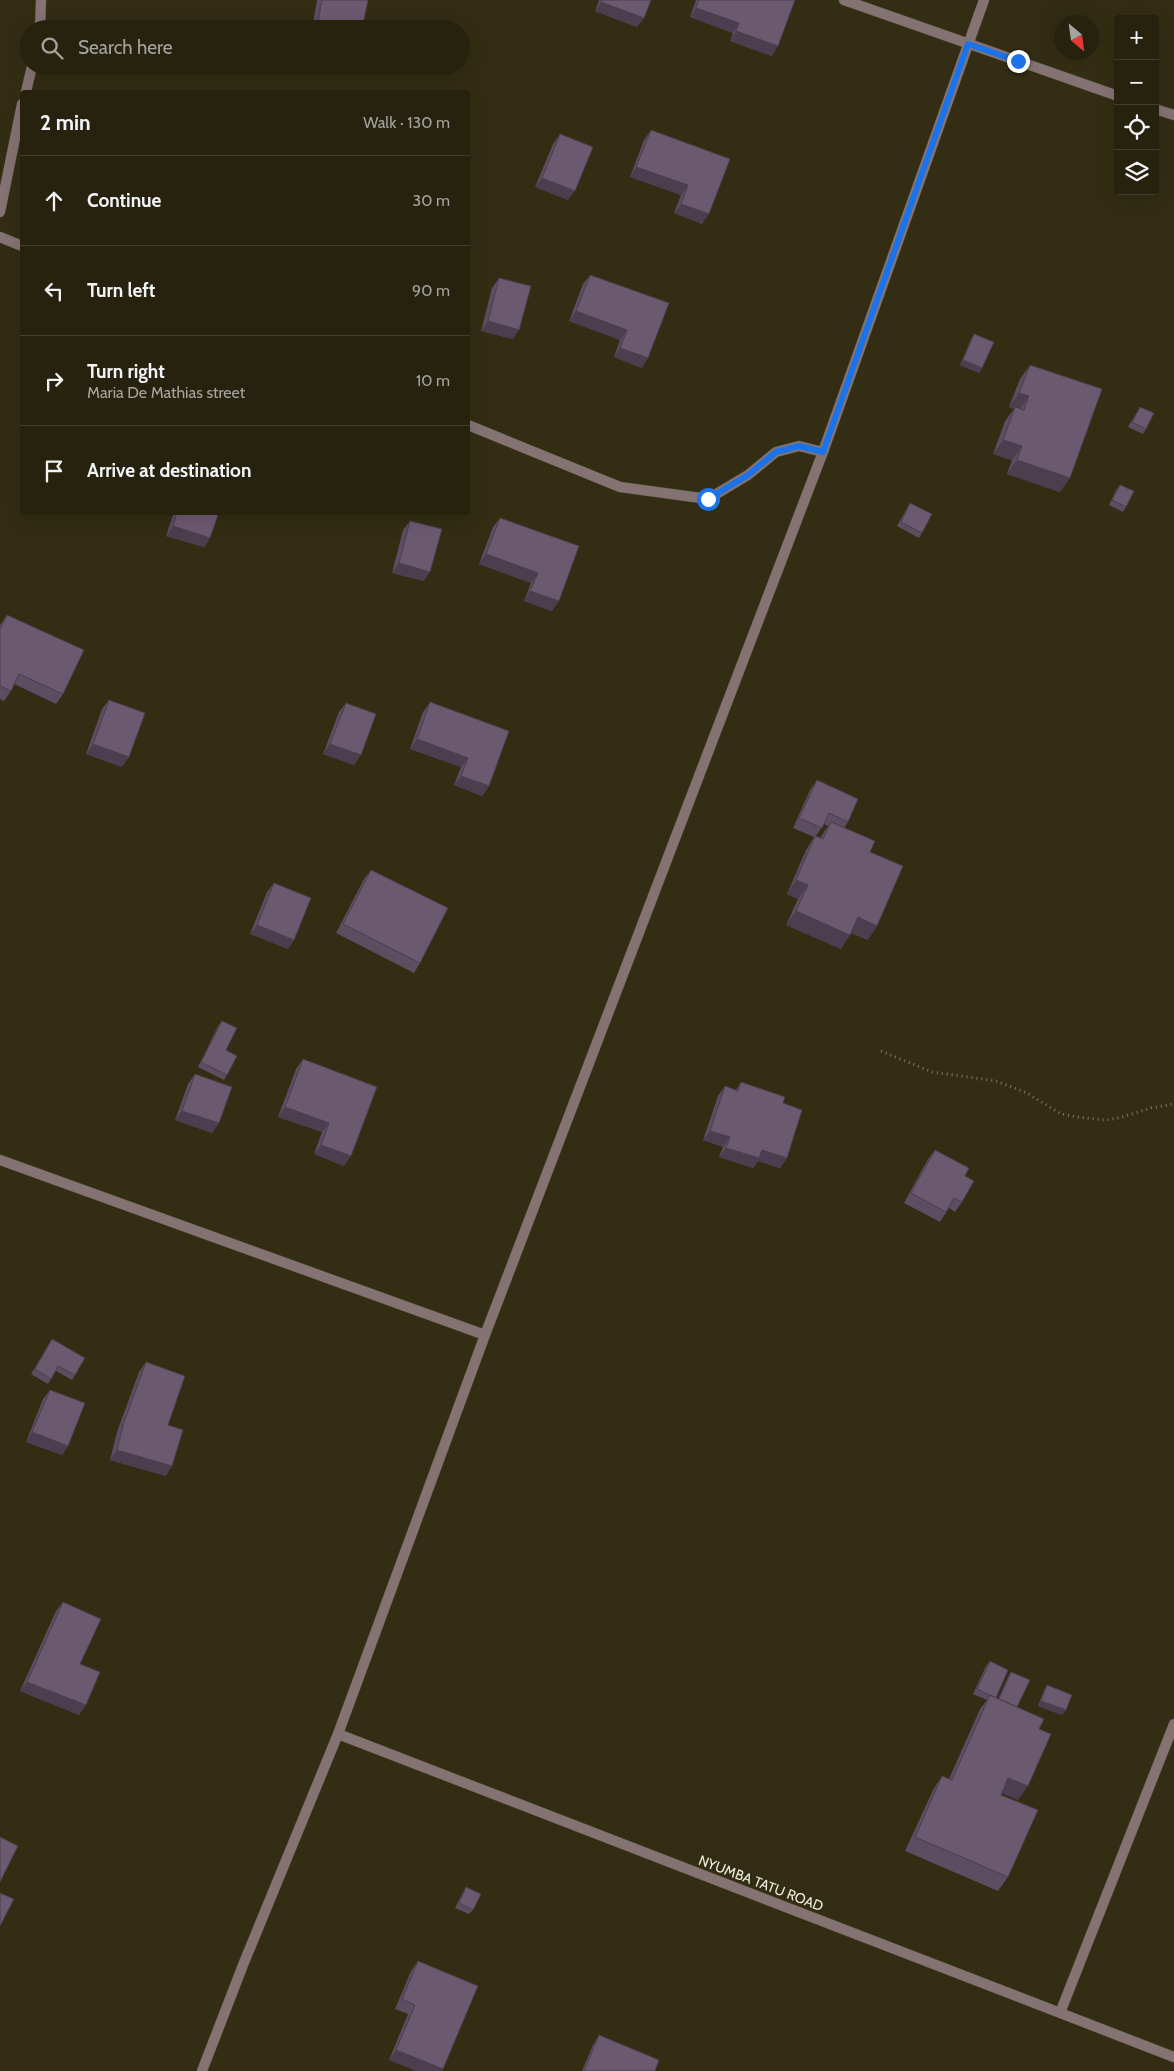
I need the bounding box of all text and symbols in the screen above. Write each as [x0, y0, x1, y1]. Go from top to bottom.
north arrow [1054, 15, 1099, 60]
map controls [1114, 15, 1159, 195]
button: + [1114, 15, 1159, 60]
search box [20, 20, 470, 75]
icon: search [38, 34, 66, 62]
text: Search here [78, 36, 172, 59]
route end [1007, 50, 1030, 73]
button: − [1114, 60, 1159, 105]
button: locate [1114, 105, 1159, 150]
text: 2 min [40, 110, 91, 135]
text: Walk · 130 m [363, 113, 450, 132]
button: layers [1114, 150, 1159, 195]
icon: ahead [40, 187, 68, 215]
text: Continue [87, 189, 161, 212]
text: 30 m [413, 191, 450, 210]
icon: left [40, 277, 68, 305]
text: Turn left [87, 279, 155, 302]
text: 90 m [412, 281, 450, 300]
text: Turn right [87, 360, 165, 383]
icon: right [40, 367, 68, 395]
text: 10 m [416, 371, 450, 390]
text: Maria De Mathias street [87, 383, 245, 402]
icon: arrive [40, 457, 68, 485]
text: Arrive at destination [87, 459, 251, 482]
route start [697, 488, 720, 511]
street label: NYUMBA TATU ROAD [696, 1851, 826, 1915]

